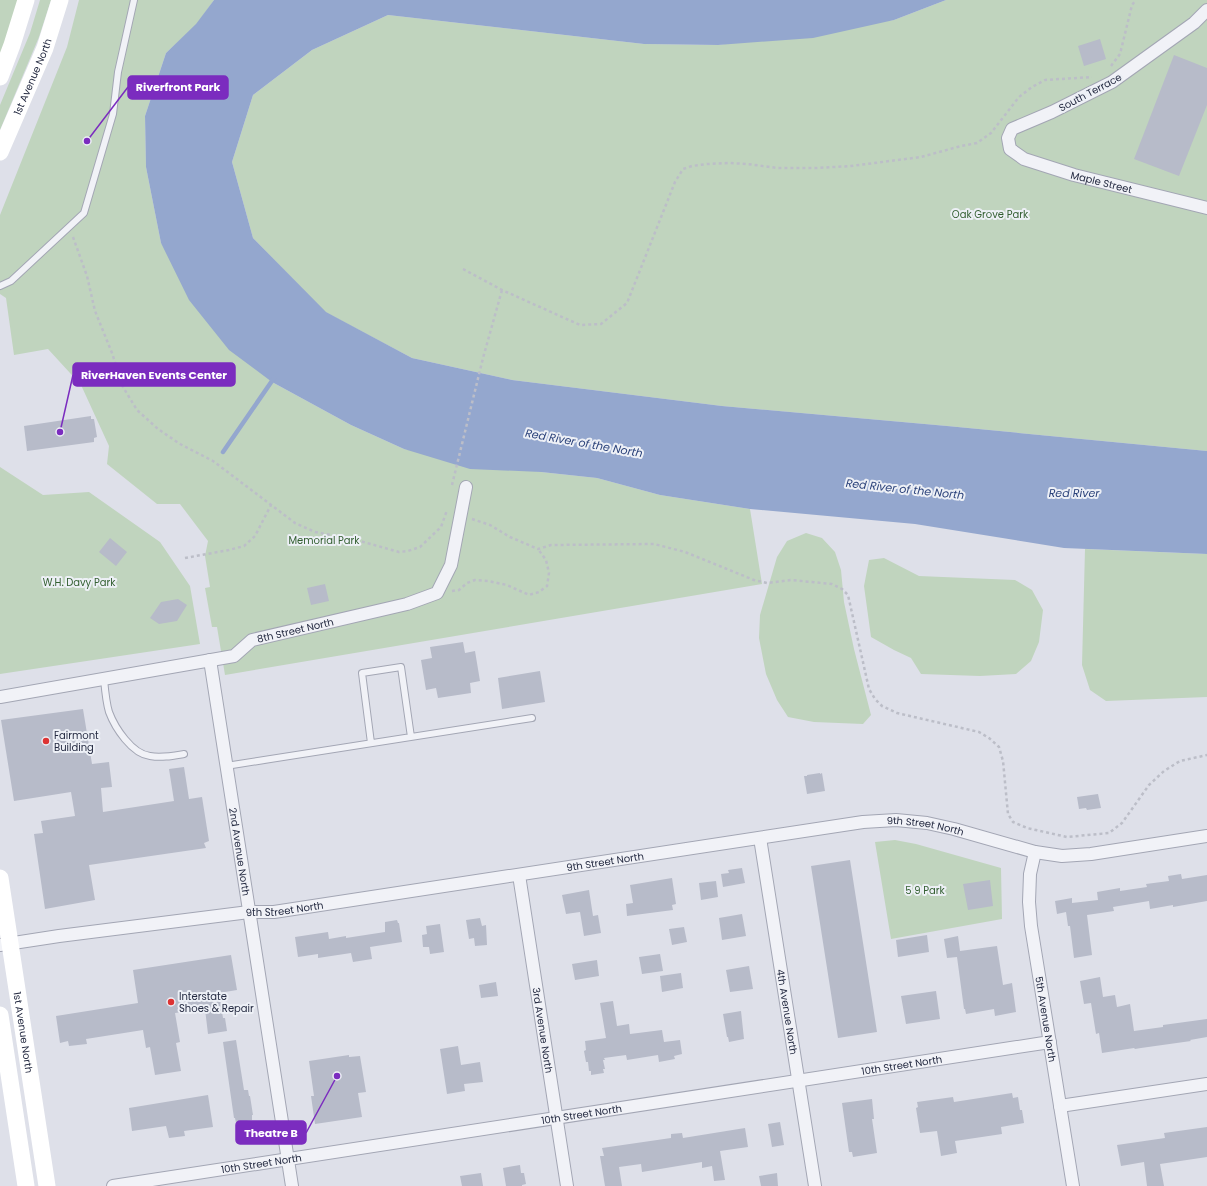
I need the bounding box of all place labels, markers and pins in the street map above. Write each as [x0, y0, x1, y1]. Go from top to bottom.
callout: Riverfront Park [128, 76, 228, 99]
callout: RiverHaven Events Center [73, 363, 235, 386]
place label: Fairmont Building [54, 728, 99, 755]
marker: Fairmont Building [41, 736, 51, 746]
place label: Interstate Shoes & Repair [179, 989, 254, 1016]
marker: Interstate Shoes & Repair [166, 997, 176, 1007]
callout: Theatre B [236, 1121, 306, 1144]

